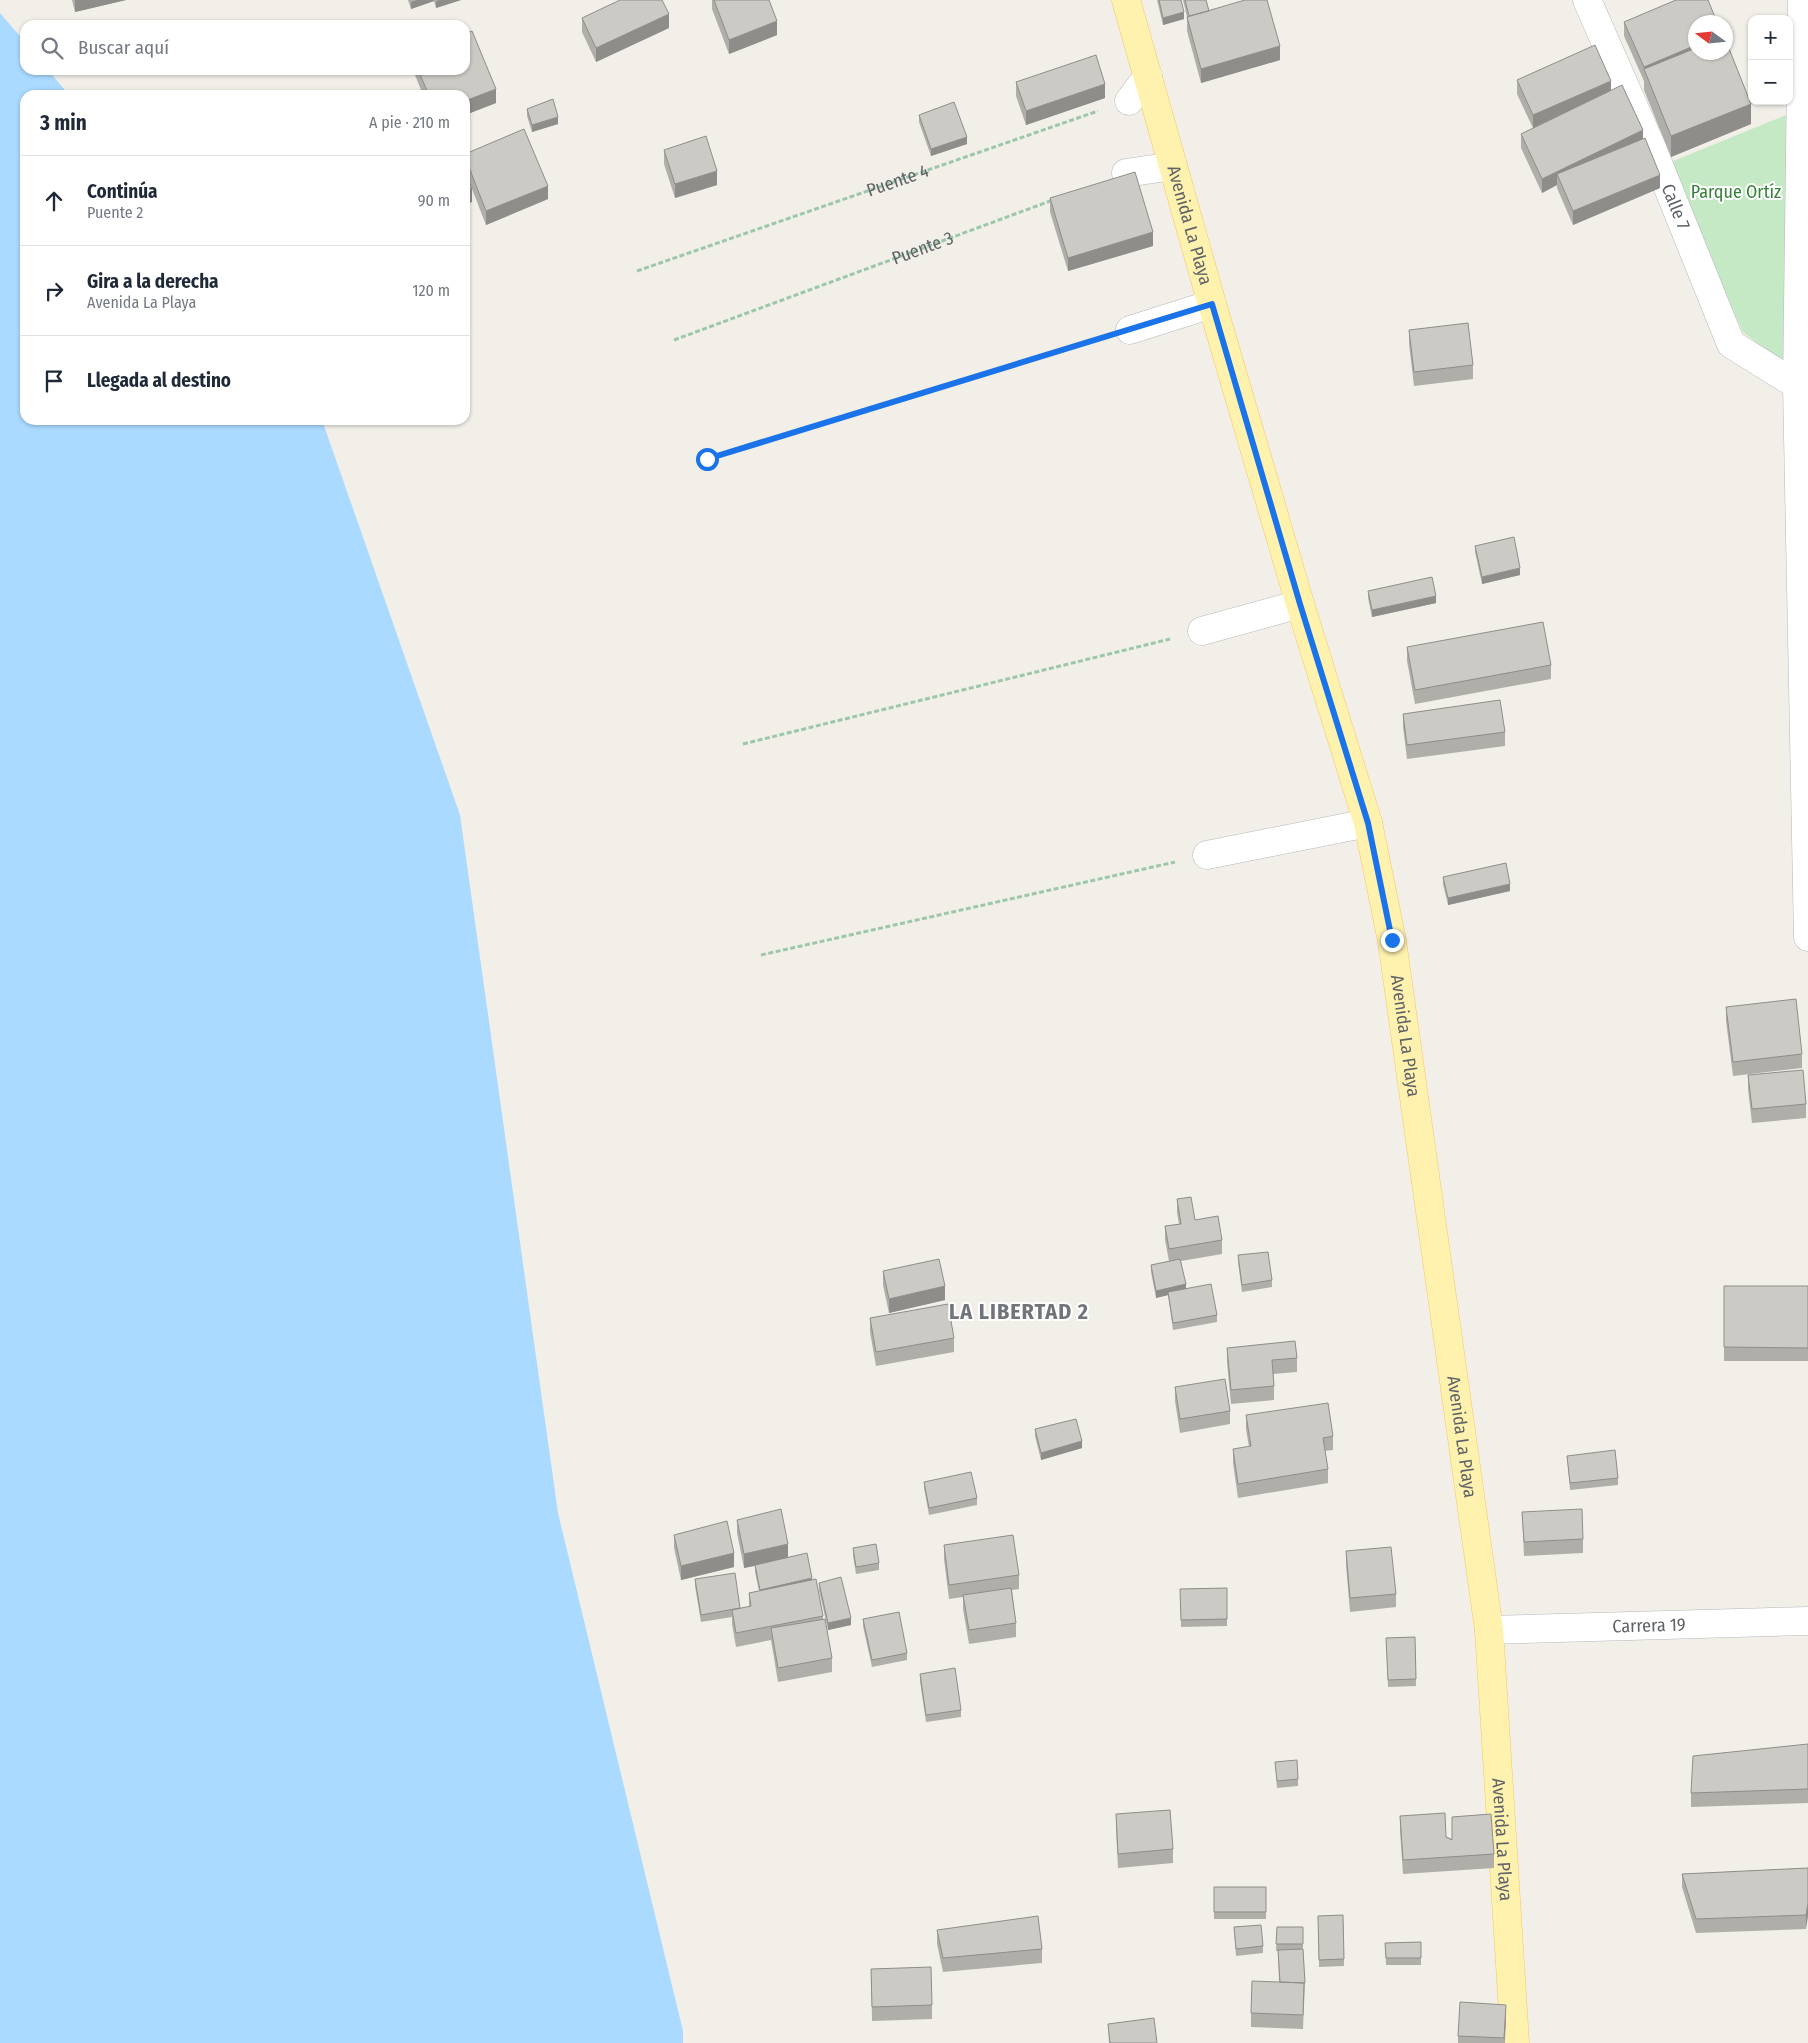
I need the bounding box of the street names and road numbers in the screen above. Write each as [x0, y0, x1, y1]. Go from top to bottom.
street label: Puente 4 [864, 159, 932, 201]
street label: Avenida La Playa [1162, 163, 1217, 288]
street label: Calle 7 [1657, 181, 1695, 233]
street label: Puente 3 [889, 227, 956, 270]
street label: Avenida La Playa [1386, 973, 1425, 1098]
street label: Avenida La Playa [1442, 1374, 1481, 1499]
street label: Carrera 19 [1612, 1613, 1686, 1638]
street label: Avenida La Playa [1487, 1777, 1517, 1902]

